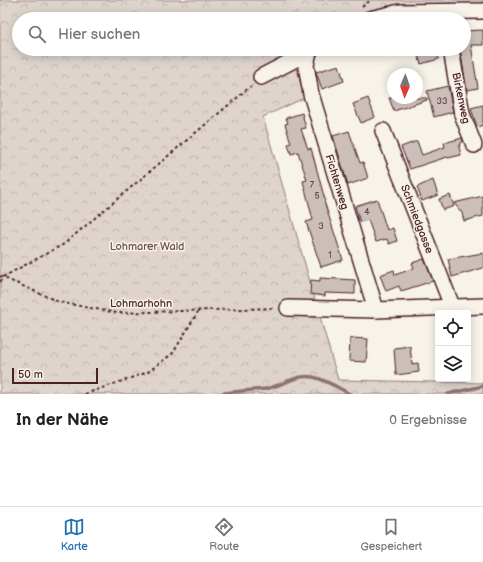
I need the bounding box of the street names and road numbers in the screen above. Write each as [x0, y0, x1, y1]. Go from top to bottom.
street label: Birkenweg [449, 71, 473, 125]
street label: Fichtenweg [322, 153, 352, 211]
street label: Schmiedgasse [398, 183, 436, 256]
street label: Lohmarhohn [110, 297, 172, 310]

